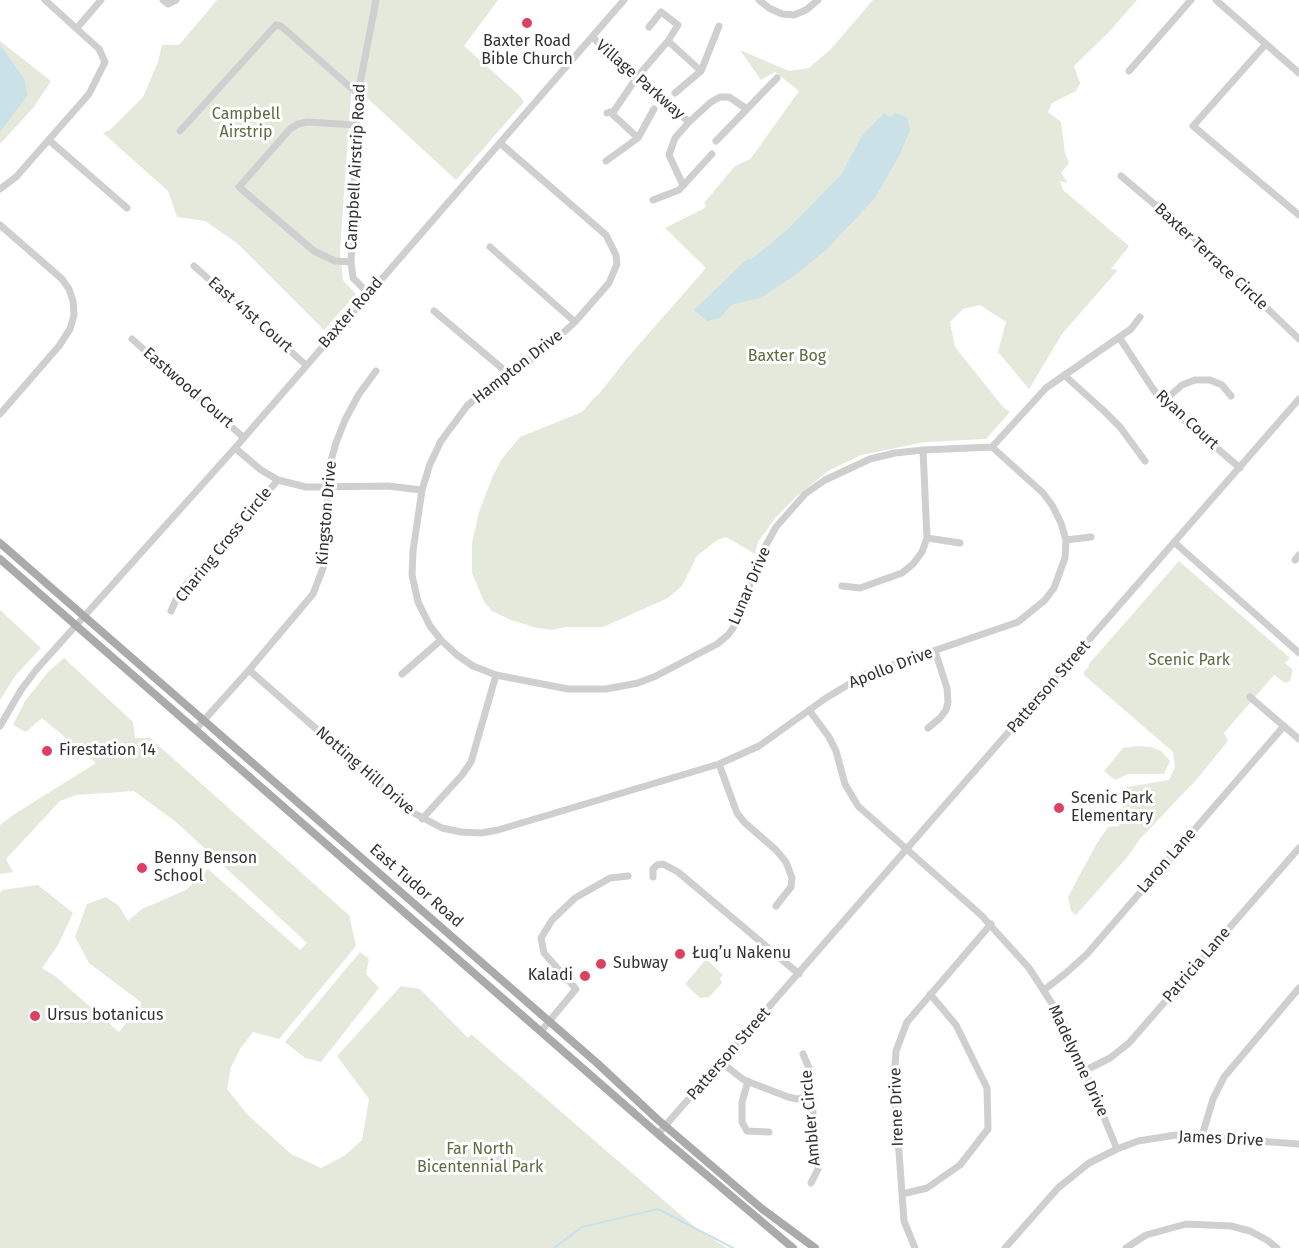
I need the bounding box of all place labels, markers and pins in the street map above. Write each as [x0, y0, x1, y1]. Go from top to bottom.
marker: Baxter Road Bible Church [520, 16, 534, 30]
place label: Baxter Road Bible Church [481, 32, 573, 70]
place label: Firestation 14 [59, 741, 156, 761]
marker: Firestation 14 [40, 744, 54, 758]
place label: Scenic Park Elementary [1071, 789, 1153, 827]
marker: Scenic Park Elementary [1052, 801, 1066, 815]
place label: Benny Benson School [154, 849, 257, 887]
marker: Benny Benson School [135, 861, 149, 875]
place label: Łuq’u Nakenu [692, 944, 791, 964]
marker: Łuq’u Nakenu [673, 947, 687, 961]
place label: Subway [613, 954, 668, 974]
marker: Subway [594, 957, 608, 971]
place label: Kaladi [528, 966, 573, 986]
marker: Kaladi [578, 969, 592, 983]
place label: Ursus botanicus [47, 1006, 163, 1026]
marker: Ursus botanicus [28, 1009, 42, 1023]

